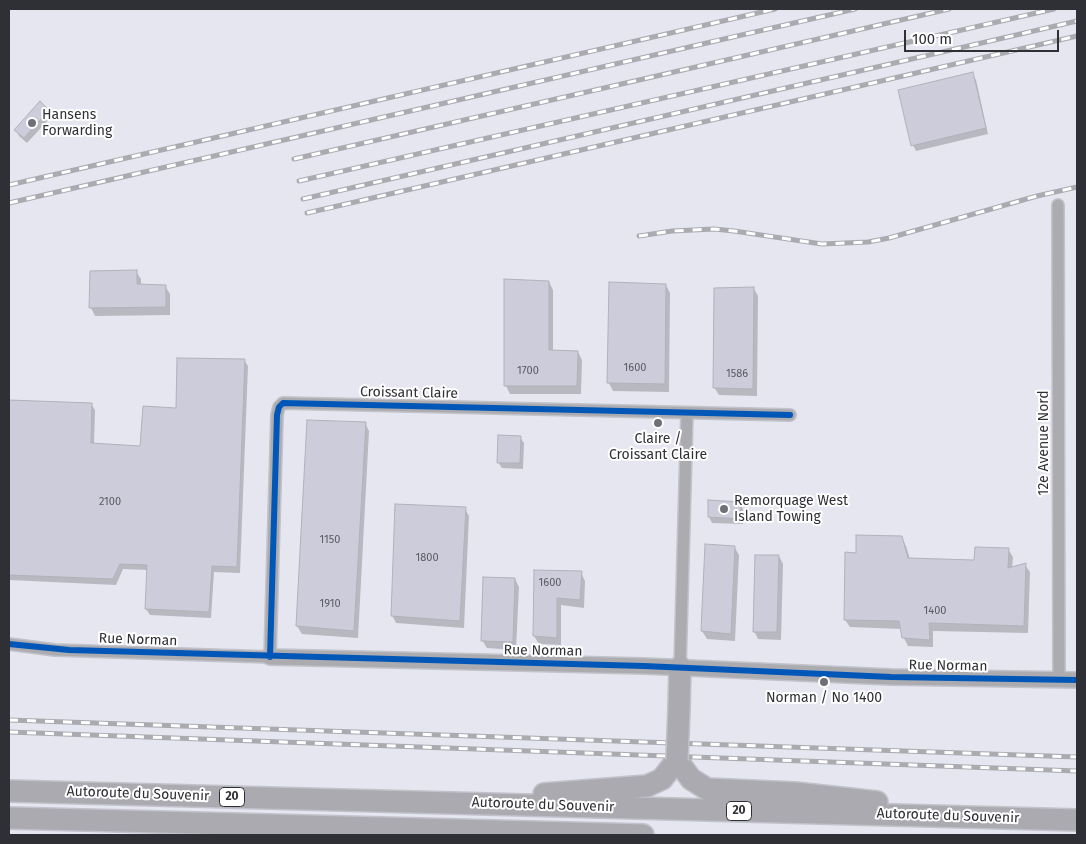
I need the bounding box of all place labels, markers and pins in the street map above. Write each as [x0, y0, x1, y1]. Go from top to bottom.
place label: Hansens Forwarding [42, 107, 112, 140]
marker: Hansens Forwarding [26, 117, 38, 129]
marker: Claire / Croissant Claire [652, 417, 664, 429]
place label: Claire / Croissant Claire [609, 431, 707, 464]
place label: Remorquage West Island Towing [734, 493, 848, 526]
marker: Remorquage West Island Towing [718, 503, 730, 515]
marker: Norman / No 1400 [818, 676, 830, 688]
place label: Norman / No 1400 [766, 690, 882, 706]

